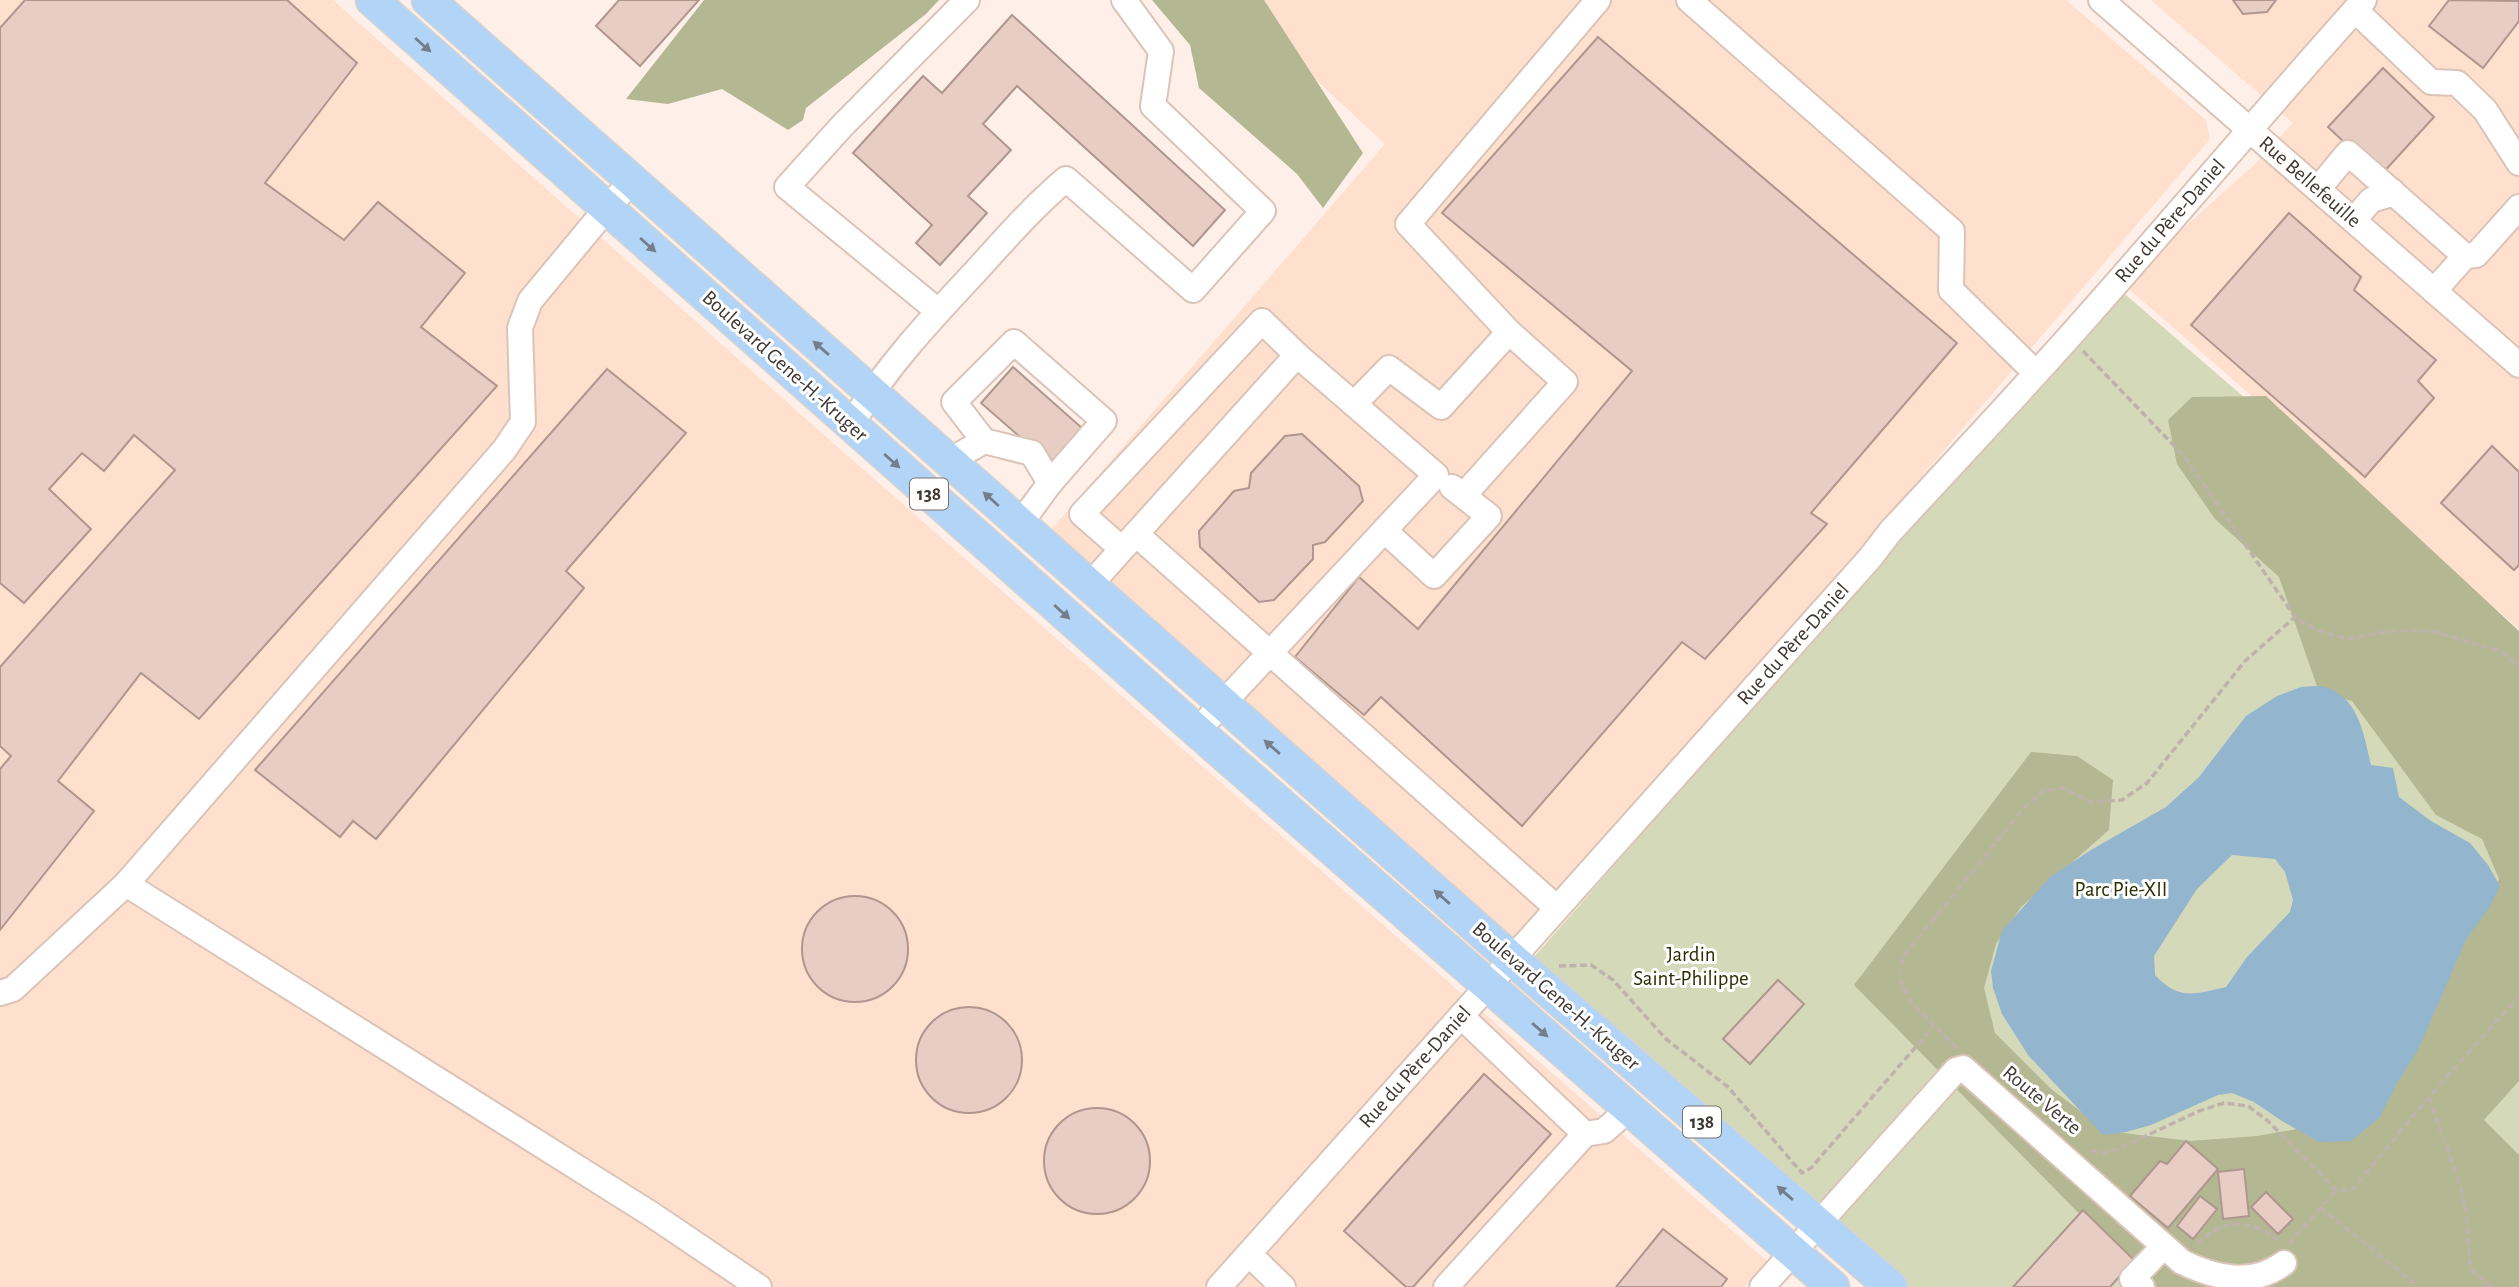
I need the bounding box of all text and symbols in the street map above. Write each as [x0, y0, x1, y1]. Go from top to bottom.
one-way arrow [414, 37, 432, 53]
street label: Rue Bellefeuille [2255, 132, 2365, 232]
street label: Rue du Père-Daniel [2111, 155, 2229, 287]
one-way arrow [639, 237, 657, 253]
street label: Boulevard Gene-H.-Kruger [698, 287, 872, 446]
one-way arrow [812, 340, 830, 356]
one-way arrow [883, 453, 901, 469]
road number: 138 [910, 478, 948, 509]
one-way arrow [983, 491, 1000, 507]
street label: Rue du Père-Daniel [1733, 579, 1853, 709]
one-way arrow [1053, 603, 1070, 619]
one-way arrow [1264, 739, 1281, 755]
park label: Parc Pie-XII [2075, 879, 2167, 900]
one-way arrow [1434, 890, 1451, 905]
street label: Boulevard Gene-H.-Kruger [1468, 918, 1644, 1074]
park label: Jardin Saint-Philippe [1633, 944, 1749, 989]
street label: Rue du Père-Daniel [1355, 1002, 1475, 1132]
one-way arrow [1531, 1022, 1549, 1038]
street label: Route Verte [1999, 1061, 2085, 1139]
road number: 138 [1683, 1106, 1721, 1138]
one-way arrow [1776, 1185, 1794, 1201]

